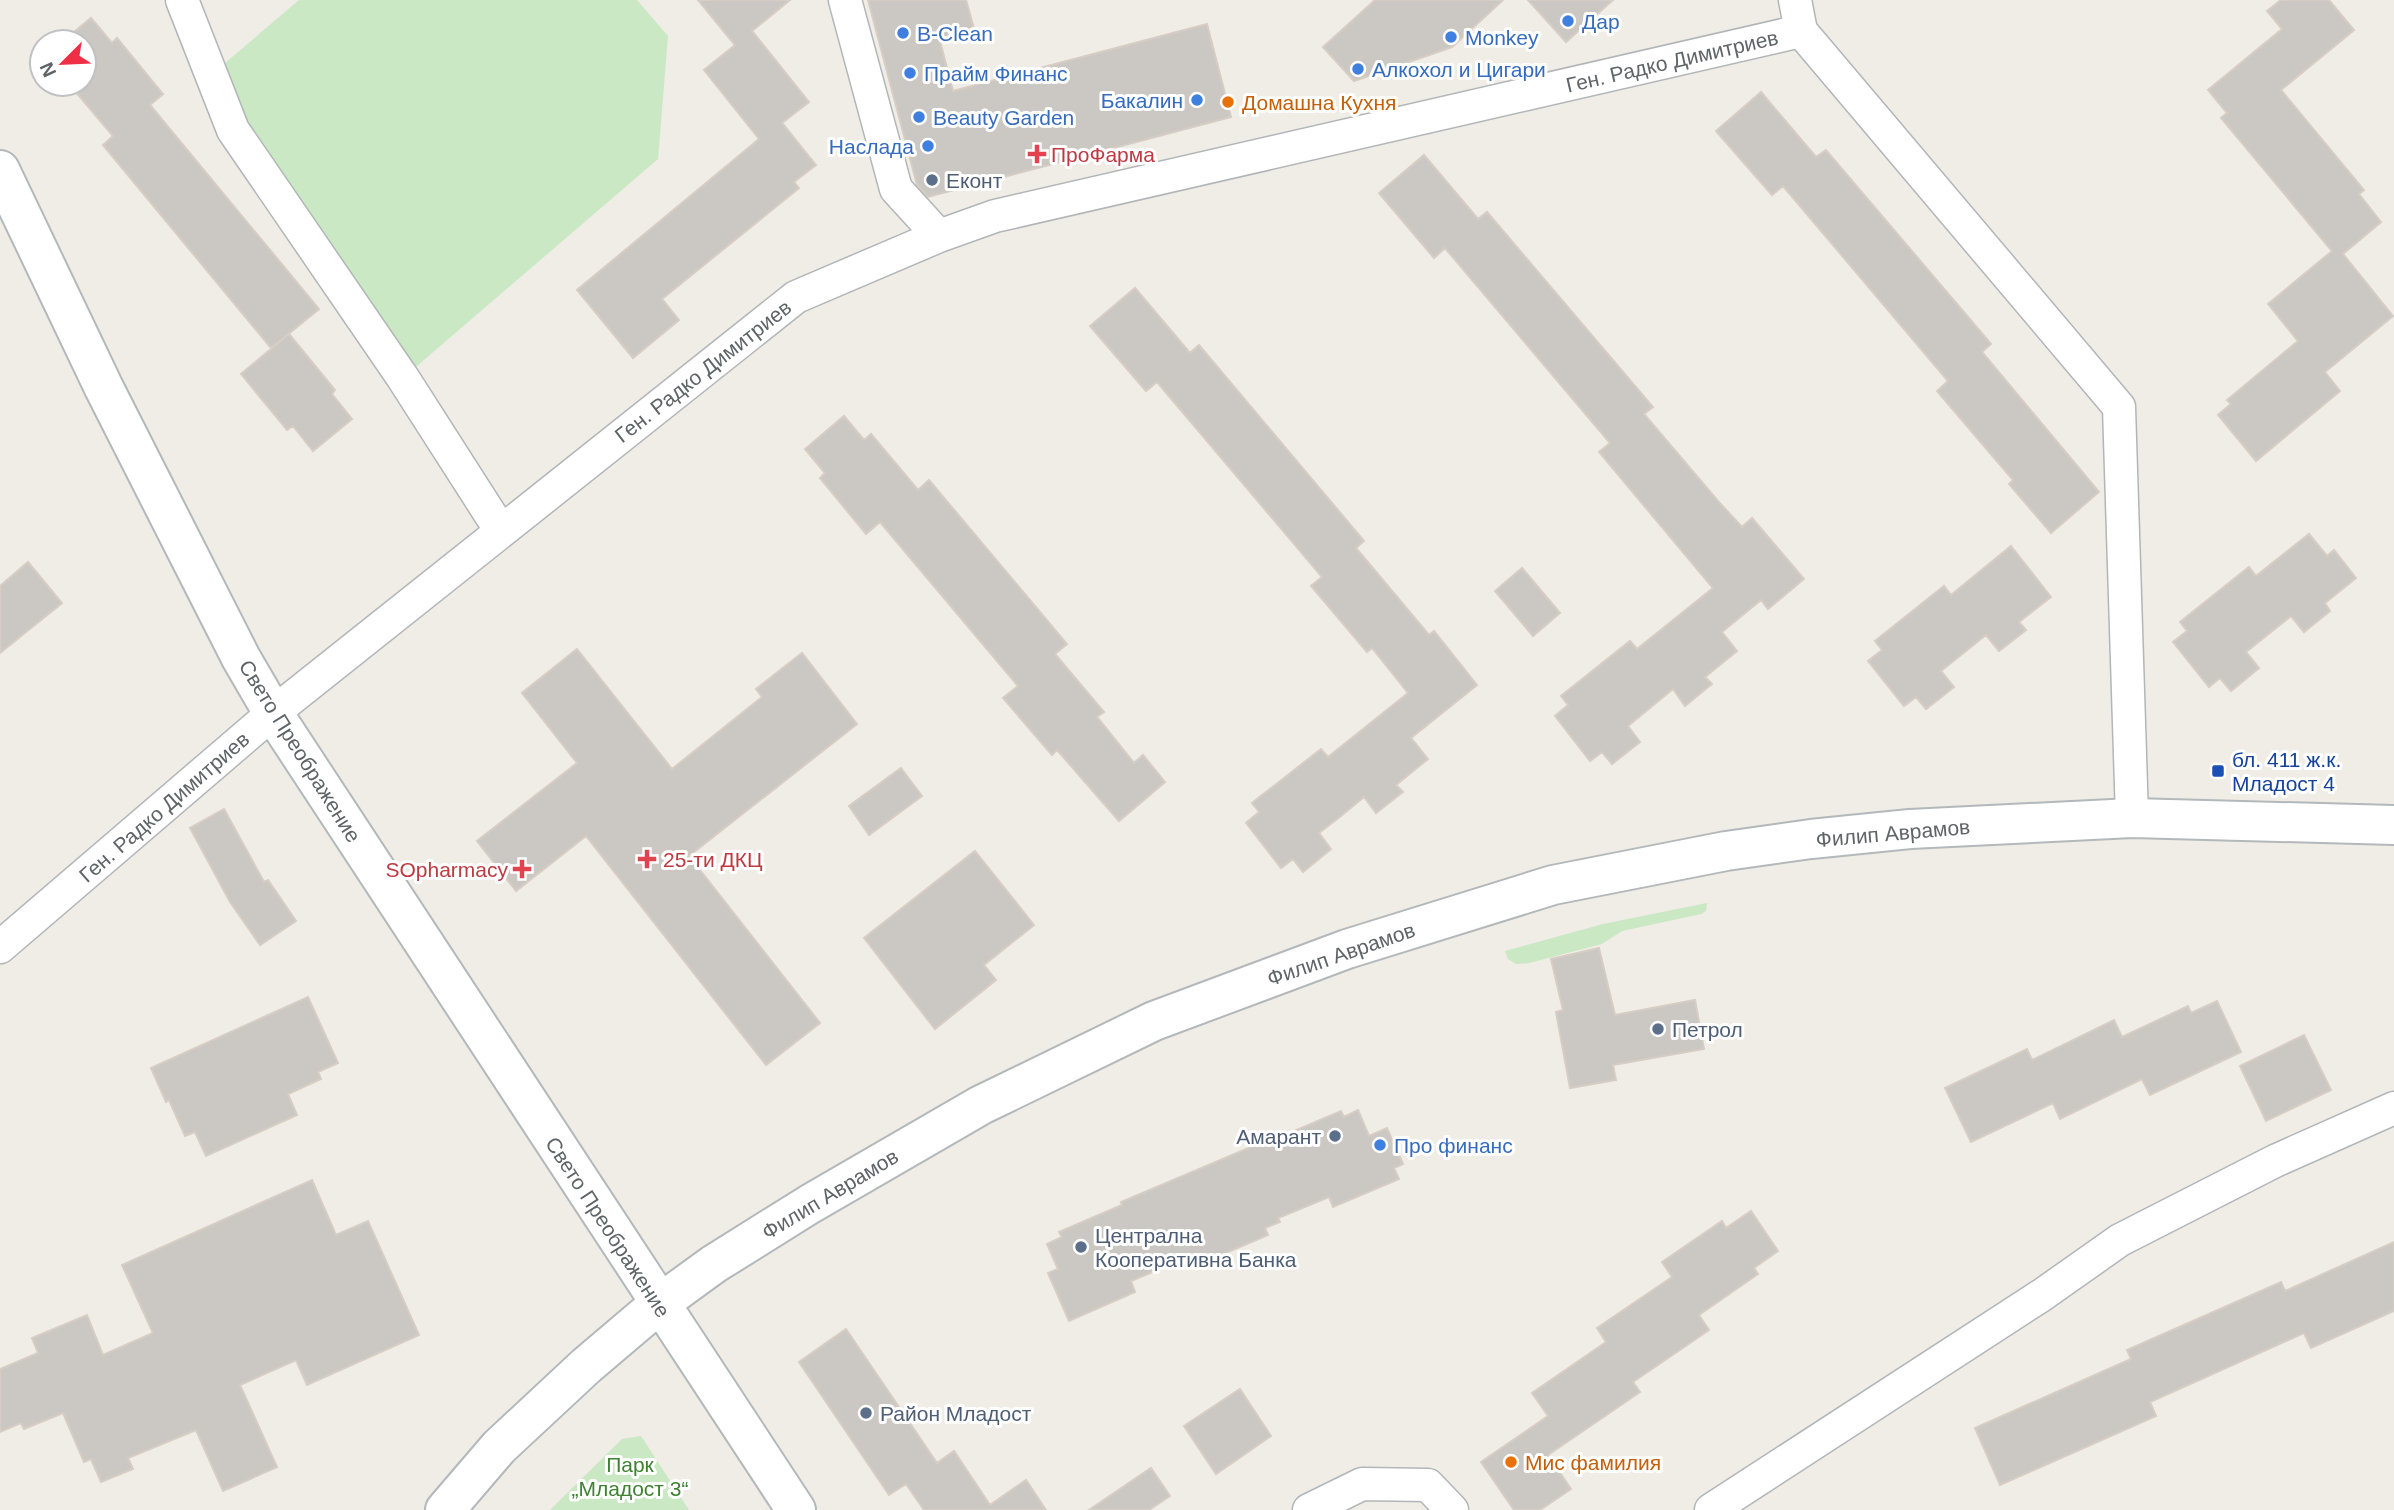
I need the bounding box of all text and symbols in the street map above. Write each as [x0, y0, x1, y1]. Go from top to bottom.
place label: Дар [1582, 10, 1620, 33]
marker: Дар [1560, 13, 1576, 29]
place label: B-Clean [917, 22, 993, 45]
marker: B-Clean [895, 25, 911, 41]
street label: Ген. Радко Димитриев [1564, 25, 1780, 97]
place label: Monkey [1465, 26, 1539, 49]
north arrow [28, 28, 98, 98]
marker: Monkey [1443, 29, 1459, 45]
place label: Алкохол и Цигари [1372, 58, 1546, 81]
text: N [36, 59, 60, 80]
marker: Алкохол и Цигари [1350, 61, 1366, 77]
place label: Прайм Финанс [924, 62, 1068, 85]
marker: Прайм Финанс [902, 65, 918, 81]
place label: Бакалин [1101, 89, 1183, 112]
place label: Домашна Кухня [1242, 91, 1396, 114]
marker: Бакалин [1189, 92, 1205, 108]
marker: Домашна Кухня [1220, 94, 1236, 110]
place label: Beauty Garden [933, 106, 1074, 129]
marker: Beauty Garden [911, 109, 927, 125]
place label: Наслада [829, 135, 914, 158]
marker: Наслада [920, 138, 936, 154]
place label: ПроФарма [1051, 143, 1155, 166]
marker: ПроФарма [1029, 146, 1045, 162]
place label: Еконт [946, 169, 1003, 192]
marker: Еконт [924, 172, 940, 188]
street label: Ген. Радко Димитриев [610, 295, 796, 447]
street label: Свето Преображение [235, 656, 365, 846]
street label: Ген. Радко Димитриев [75, 727, 253, 887]
place label: бл. 411 ж.к. Младост 4 [2232, 748, 2341, 795]
marker: бл. 411 ж.к. Младост 4 [2210, 763, 2226, 779]
street label: Филип Аврамов [1815, 815, 1971, 851]
place label: 25-ти ДКЦ [663, 848, 763, 871]
marker: 25-ти ДКЦ [637, 849, 657, 869]
place label: SOpharmacy [385, 858, 508, 881]
marker: SOpharmacy [514, 861, 530, 877]
street label: Филип Аврамов [1264, 918, 1418, 990]
place label: Петрол [1672, 1018, 1743, 1041]
marker: Петрол [1650, 1021, 1666, 1037]
place label: Амарант [1236, 1125, 1321, 1148]
marker: Амарант [1327, 1128, 1343, 1144]
street label: Свето Преображение [541, 1133, 675, 1321]
place label: Про финанс [1394, 1134, 1513, 1157]
marker: Про финанс [1372, 1137, 1388, 1153]
street label: Филип Аврамов [758, 1144, 902, 1244]
place label: Централна Кооперативна Банка [1095, 1224, 1297, 1271]
marker: Централна Кооперативна Банка [1073, 1239, 1089, 1255]
place label: Район Младост [880, 1402, 1032, 1425]
marker: Район Младост [858, 1405, 874, 1421]
place label: Мис фамилия [1525, 1451, 1661, 1474]
park label: Парк „Младост 3“ [572, 1453, 688, 1500]
marker: Мис фамилия [1503, 1454, 1519, 1470]

